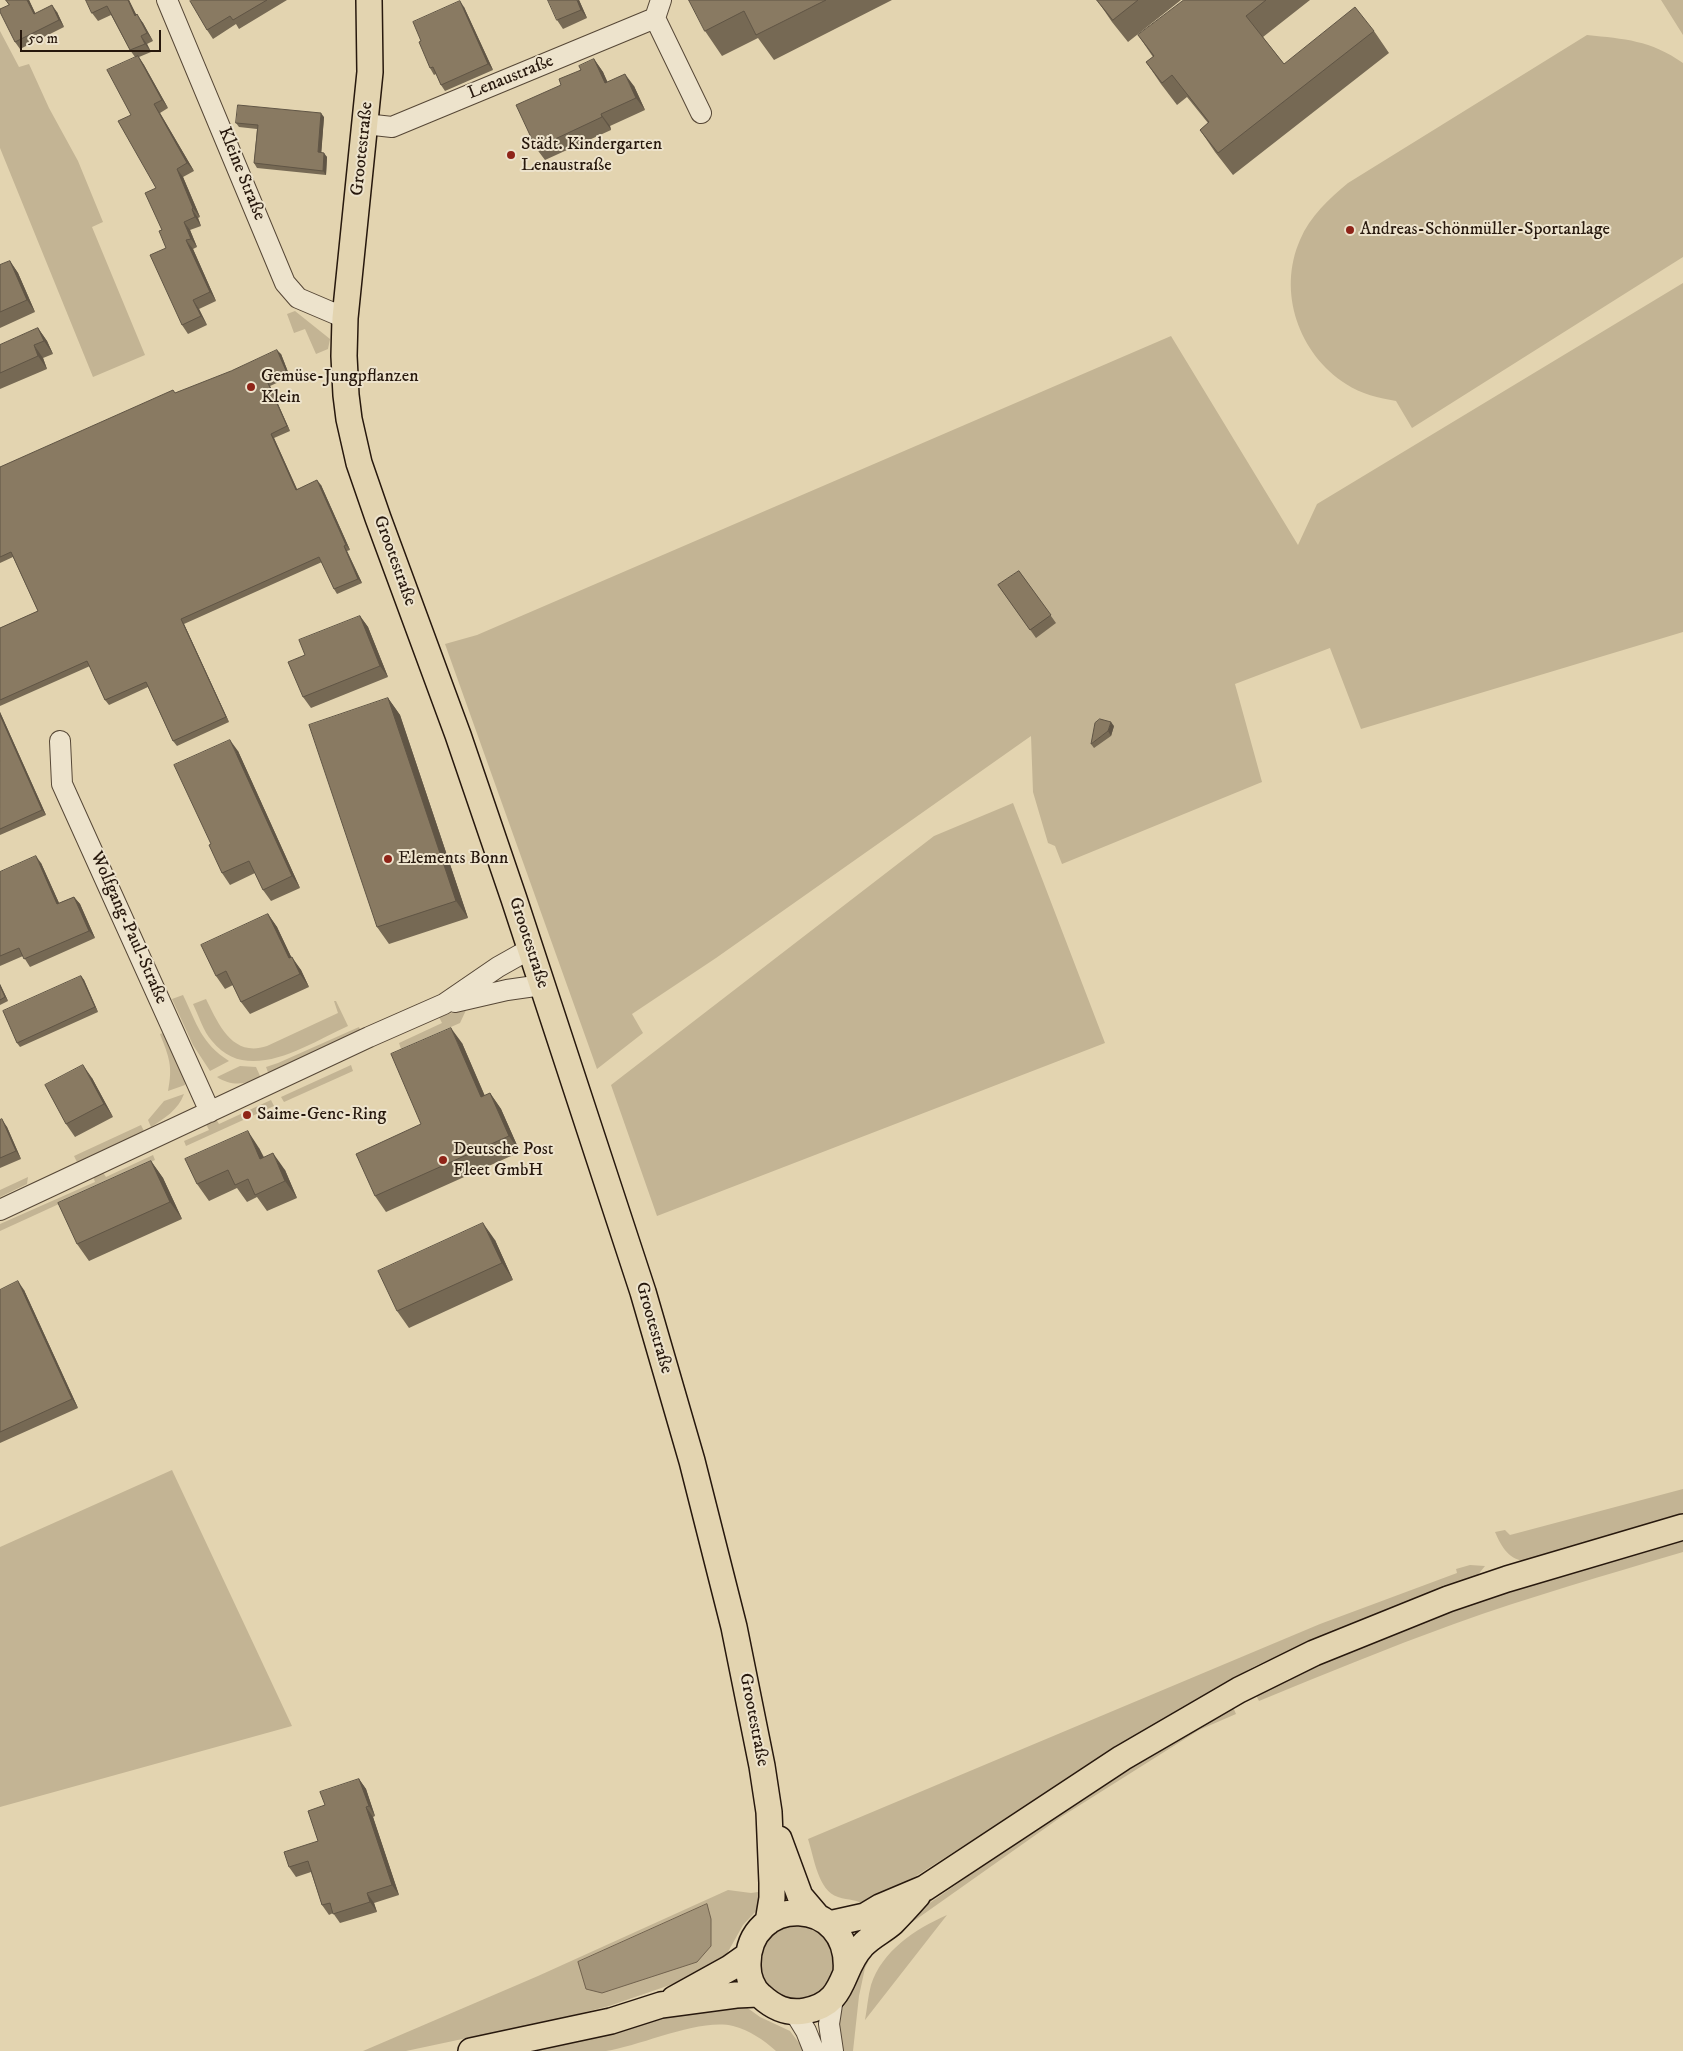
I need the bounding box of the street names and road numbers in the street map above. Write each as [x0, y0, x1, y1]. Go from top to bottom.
street label: Lenaustraße [465, 51, 557, 105]
street label: Grootestraße [347, 101, 379, 197]
street label: Kleine Straße [213, 124, 269, 224]
street label: Grootestraße [368, 513, 420, 609]
street label: Wolfgang-Paul-Straße [85, 848, 171, 1008]
street label: Grootestraße [503, 895, 553, 991]
street label: Grootestraße [630, 1280, 676, 1376]
street label: Grootestraße [733, 1672, 773, 1768]

